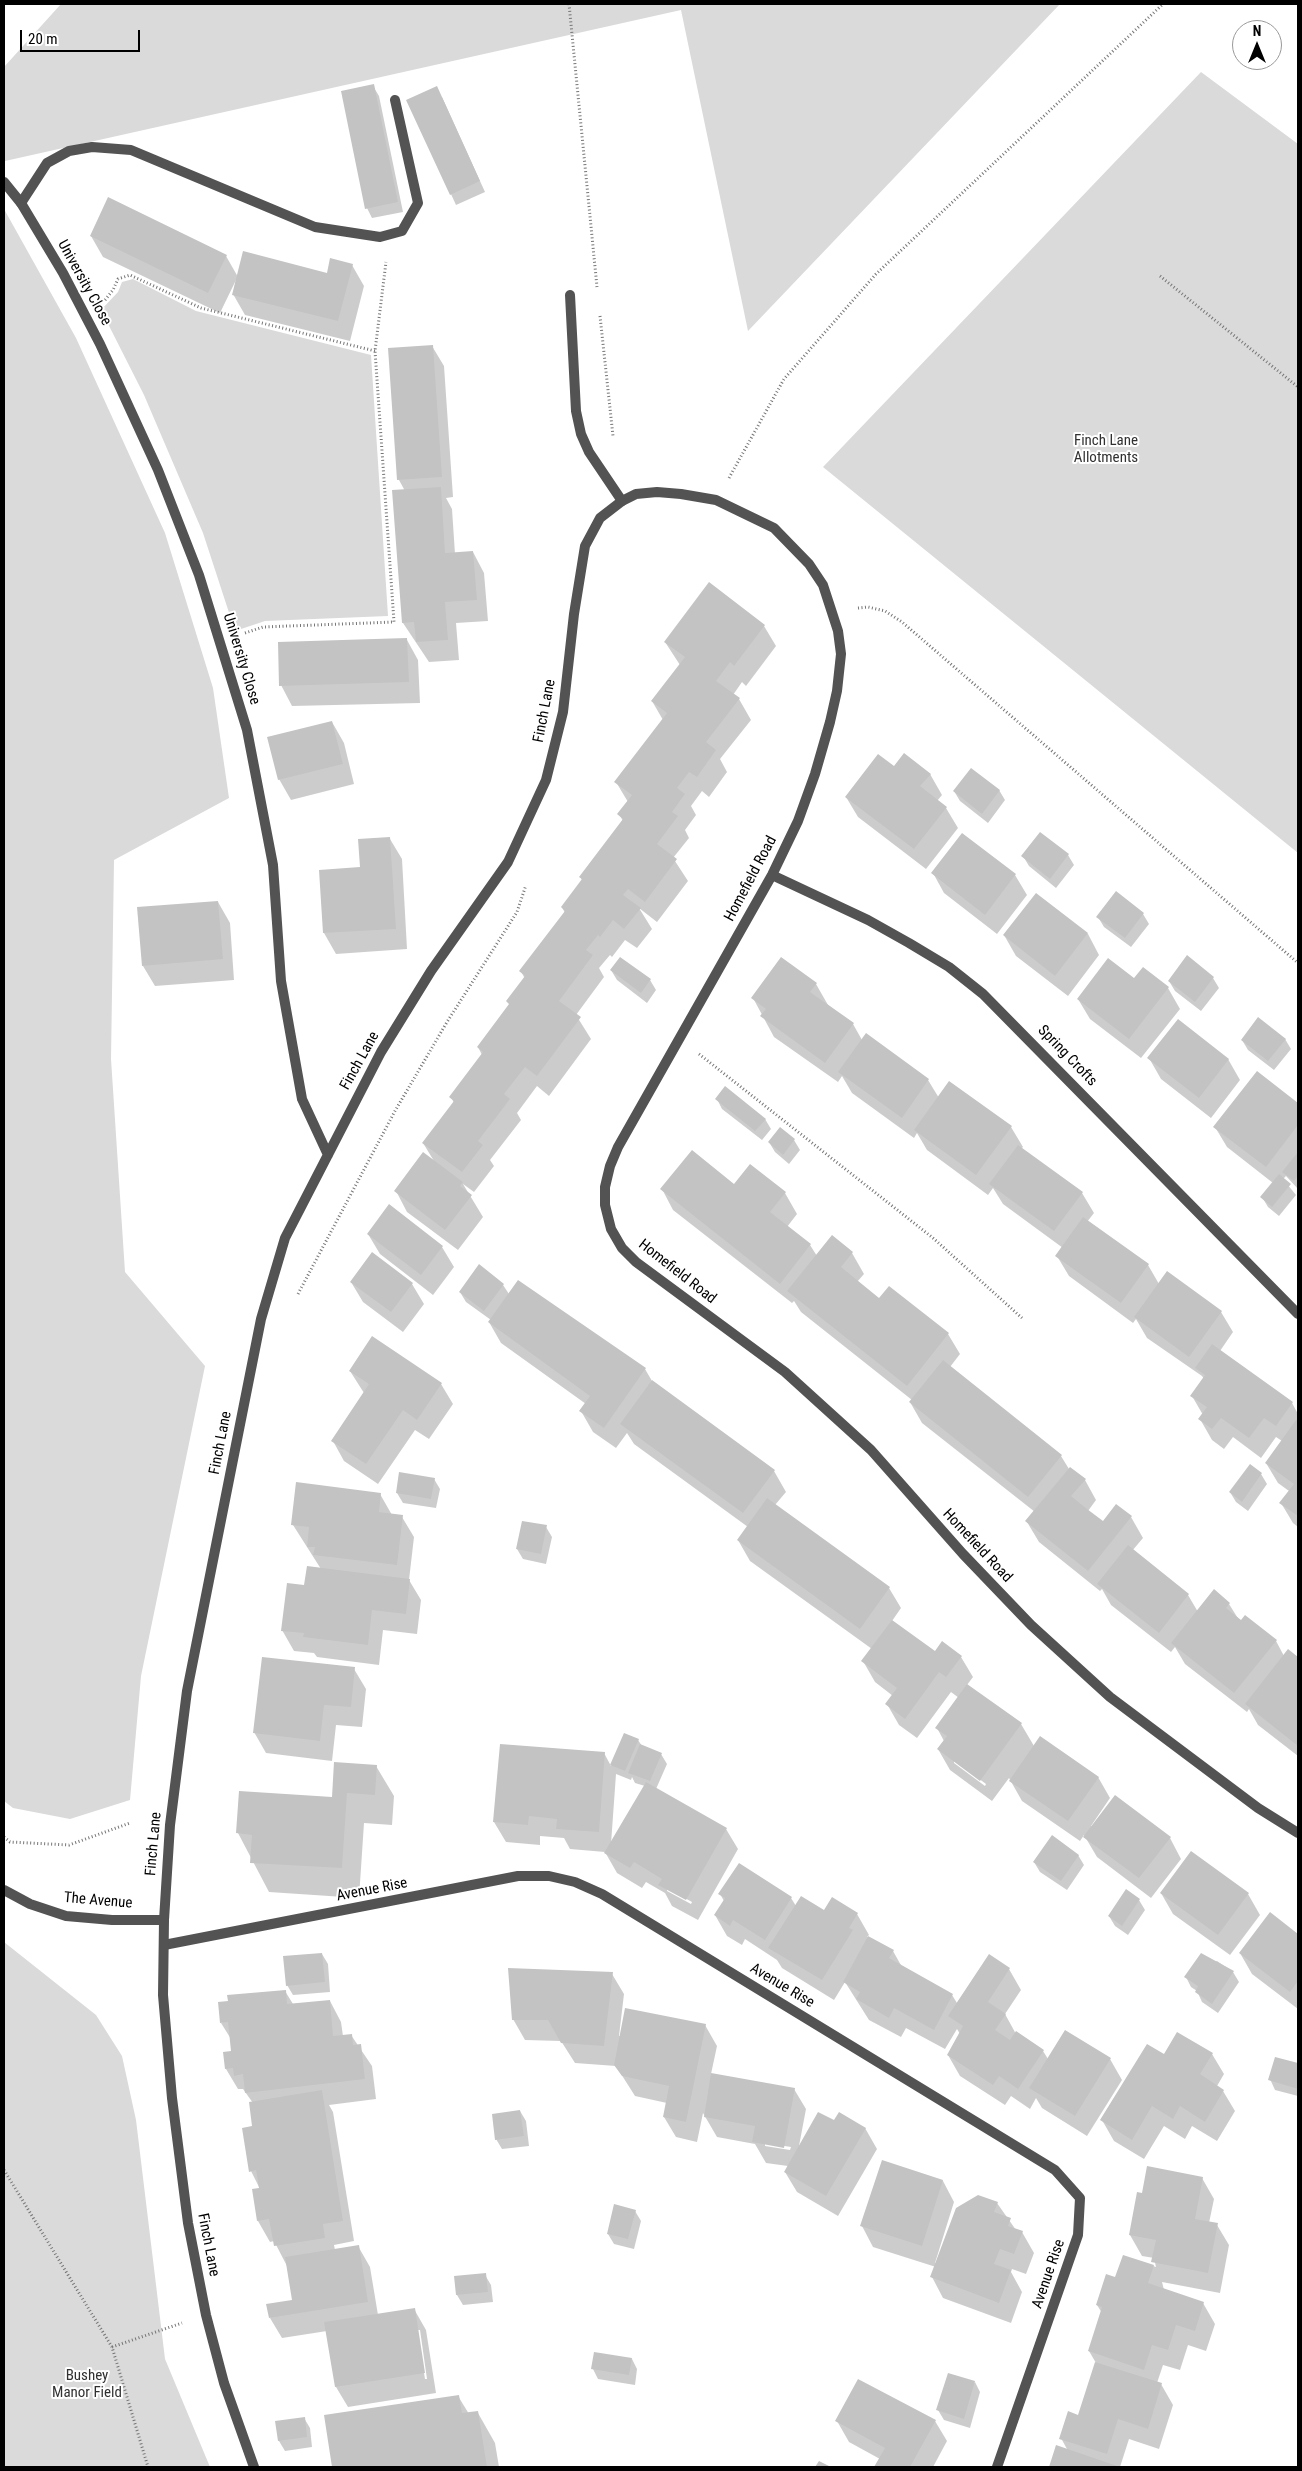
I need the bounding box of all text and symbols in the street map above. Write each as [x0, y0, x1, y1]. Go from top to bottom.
scale bar [22, 20, 142, 52]
north arrow [1232, 20, 1282, 70]
text: N [1253, 23, 1261, 39]
text: 20 m [28, 30, 58, 48]
street label: University Close [53, 237, 115, 329]
park label: Finch Lane Allotments [1074, 432, 1138, 467]
street label: University Close [219, 611, 263, 707]
street label: Finch Lane [530, 678, 560, 744]
street label: Homefield Road [721, 833, 781, 925]
street label: Spring Crofts [1034, 1022, 1100, 1090]
street label: Finch Lane [337, 1029, 383, 1093]
street label: Homefield Road [634, 1236, 720, 1308]
street label: Finch Lane [206, 1410, 236, 1476]
street label: Homefield Road [938, 1505, 1016, 1587]
street label: Finch Lane [142, 1811, 166, 1877]
street label: Avenue Rise [335, 1874, 409, 1906]
street label: The Avenue [63, 1889, 133, 1913]
street label: Avenue Rise [747, 1960, 817, 2012]
street label: Finch Lane [193, 2212, 223, 2278]
street label: Avenue Rise [1029, 2237, 1069, 2311]
park label: Bushey Manor Field [52, 2367, 122, 2402]

